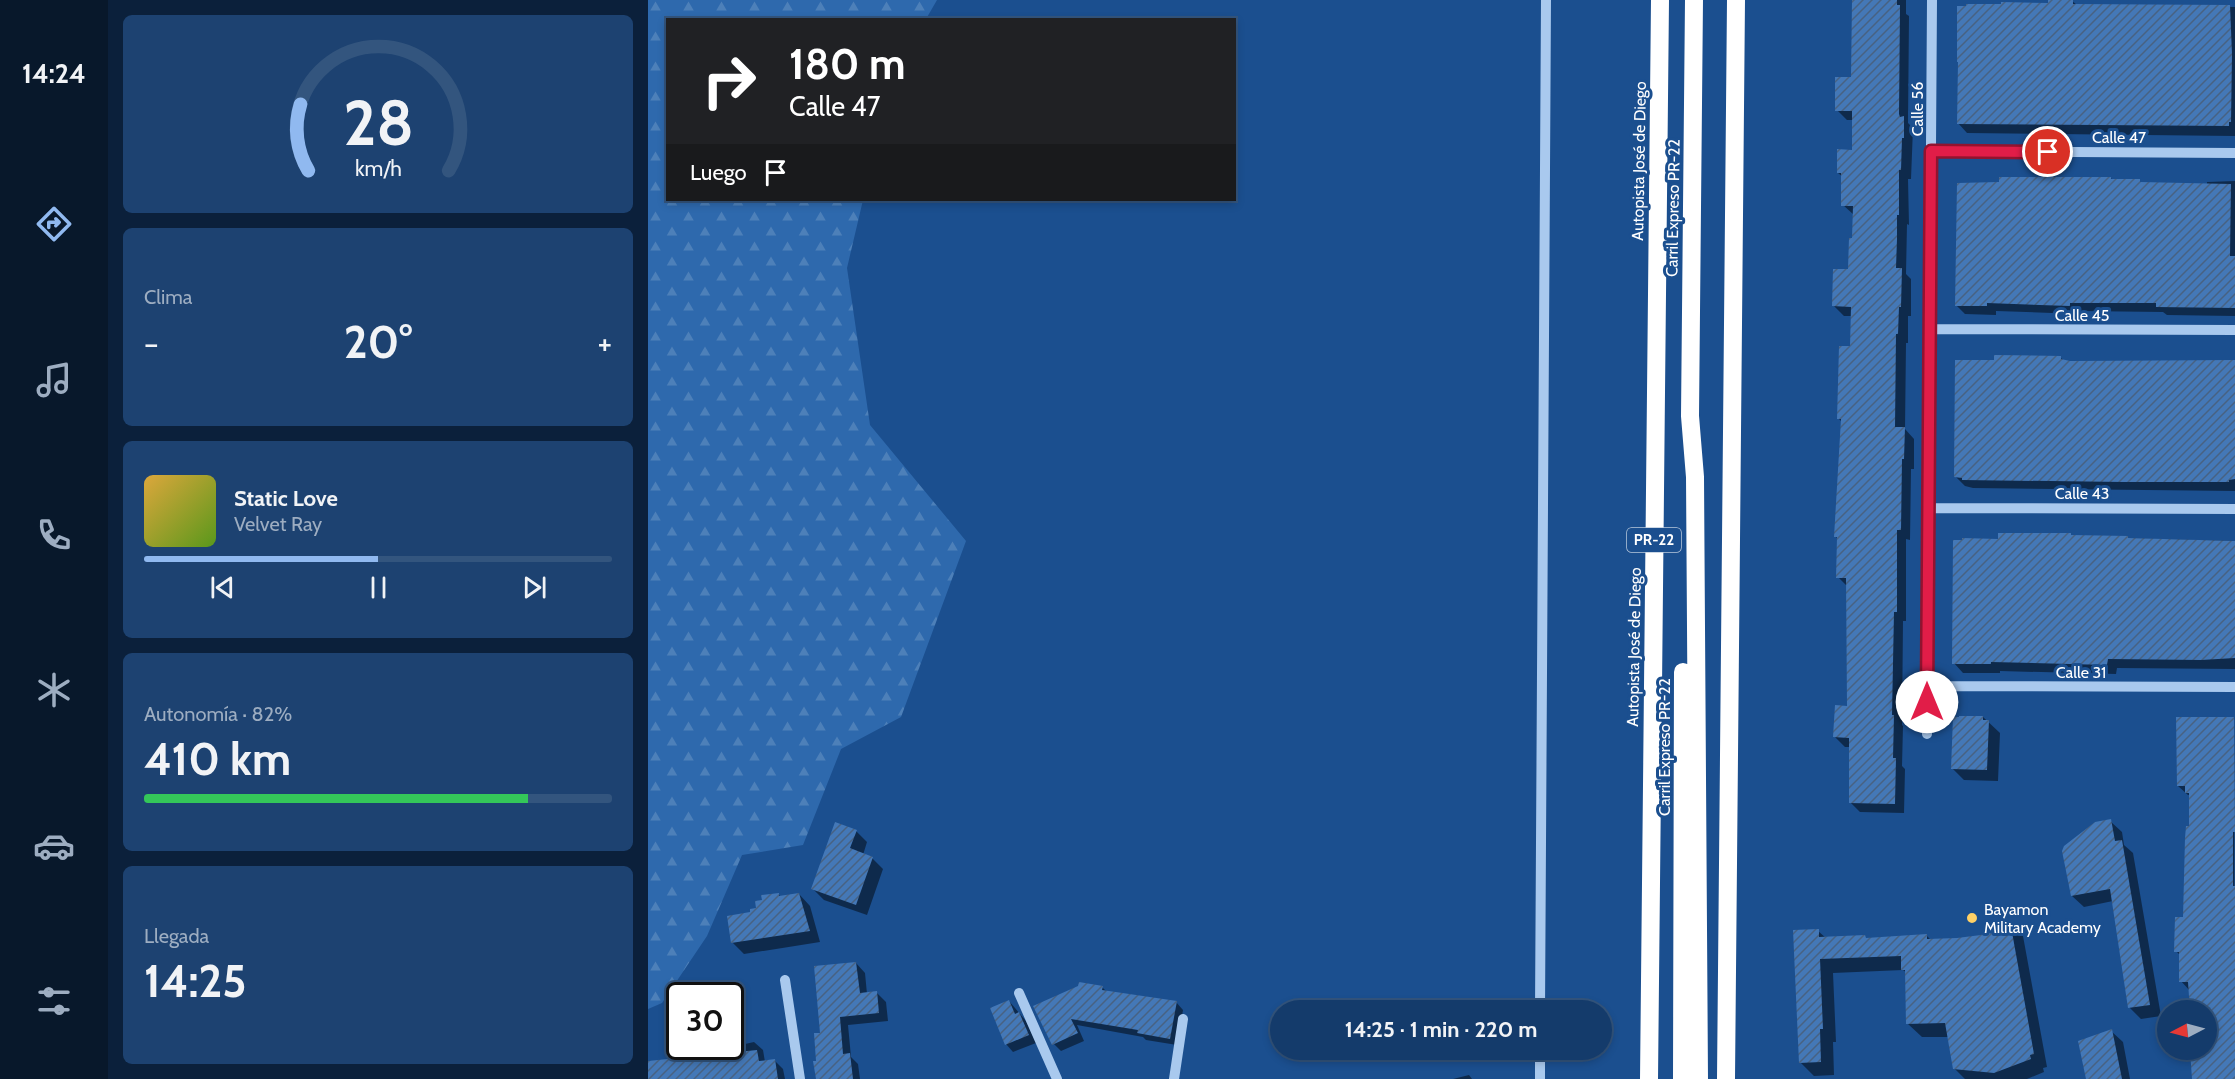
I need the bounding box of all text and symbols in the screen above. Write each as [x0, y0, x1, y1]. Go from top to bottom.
text: 180 m [789, 38, 905, 90]
icon: right [690, 42, 768, 120]
text: 14:24 [22, 57, 86, 90]
street label: Autopista José de Diego [1628, 81, 1650, 241]
street label: Calle 56 [1908, 82, 1927, 136]
text: 28 [343, 85, 413, 161]
text: Calle 47 [789, 90, 880, 123]
pin [2022, 126, 2073, 177]
street label: Calle 47 [2092, 128, 2146, 147]
icon: arrive [2031, 135, 2064, 168]
street label: Carril Expreso PR-22 [1662, 139, 1684, 277]
text: km/h [355, 155, 401, 181]
icon: arrive [759, 156, 792, 189]
text: Luego [690, 159, 747, 186]
icon: directions [33, 203, 75, 245]
text: Clima [144, 285, 192, 309]
street label: Calle 45 [2055, 306, 2109, 325]
text: 20° [344, 315, 412, 369]
text: − [144, 323, 159, 363]
text: + [597, 323, 612, 363]
icon: music [33, 359, 75, 401]
street label: Calle 43 [2055, 484, 2109, 503]
text: Static Love [234, 485, 338, 512]
text: Velvet Ray [234, 512, 322, 536]
icon: phone [33, 514, 75, 556]
road number: PR-22 [1627, 528, 1681, 552]
street label: Autopista José de Diego [1623, 567, 1645, 727]
icon: previous [206, 571, 239, 604]
icon: pause [362, 571, 395, 604]
icon: next [518, 571, 551, 604]
street label: Calle 31 [2056, 663, 2106, 682]
icon: climate [33, 669, 75, 711]
position arrow [1895, 670, 1959, 734]
street label: Carril Expreso PR-22 [1655, 678, 1674, 816]
text: Autonomía · 82% [144, 702, 292, 726]
text: 410 km [144, 732, 291, 786]
icon: car [33, 825, 75, 867]
place label: Bayamon Military Academy [1984, 900, 2101, 937]
marker: Bayamon Military Academy [1965, 911, 1979, 925]
text: Llegada [144, 924, 209, 948]
text: 14:25 [144, 954, 247, 1008]
icon: filters [33, 980, 75, 1022]
speed limit sign: 30 [666, 982, 744, 1060]
north arrow [2157, 1000, 2217, 1060]
map controls [2157, 1000, 2217, 1060]
text: 14:25 · 1 min · 220 m [1345, 1016, 1537, 1043]

